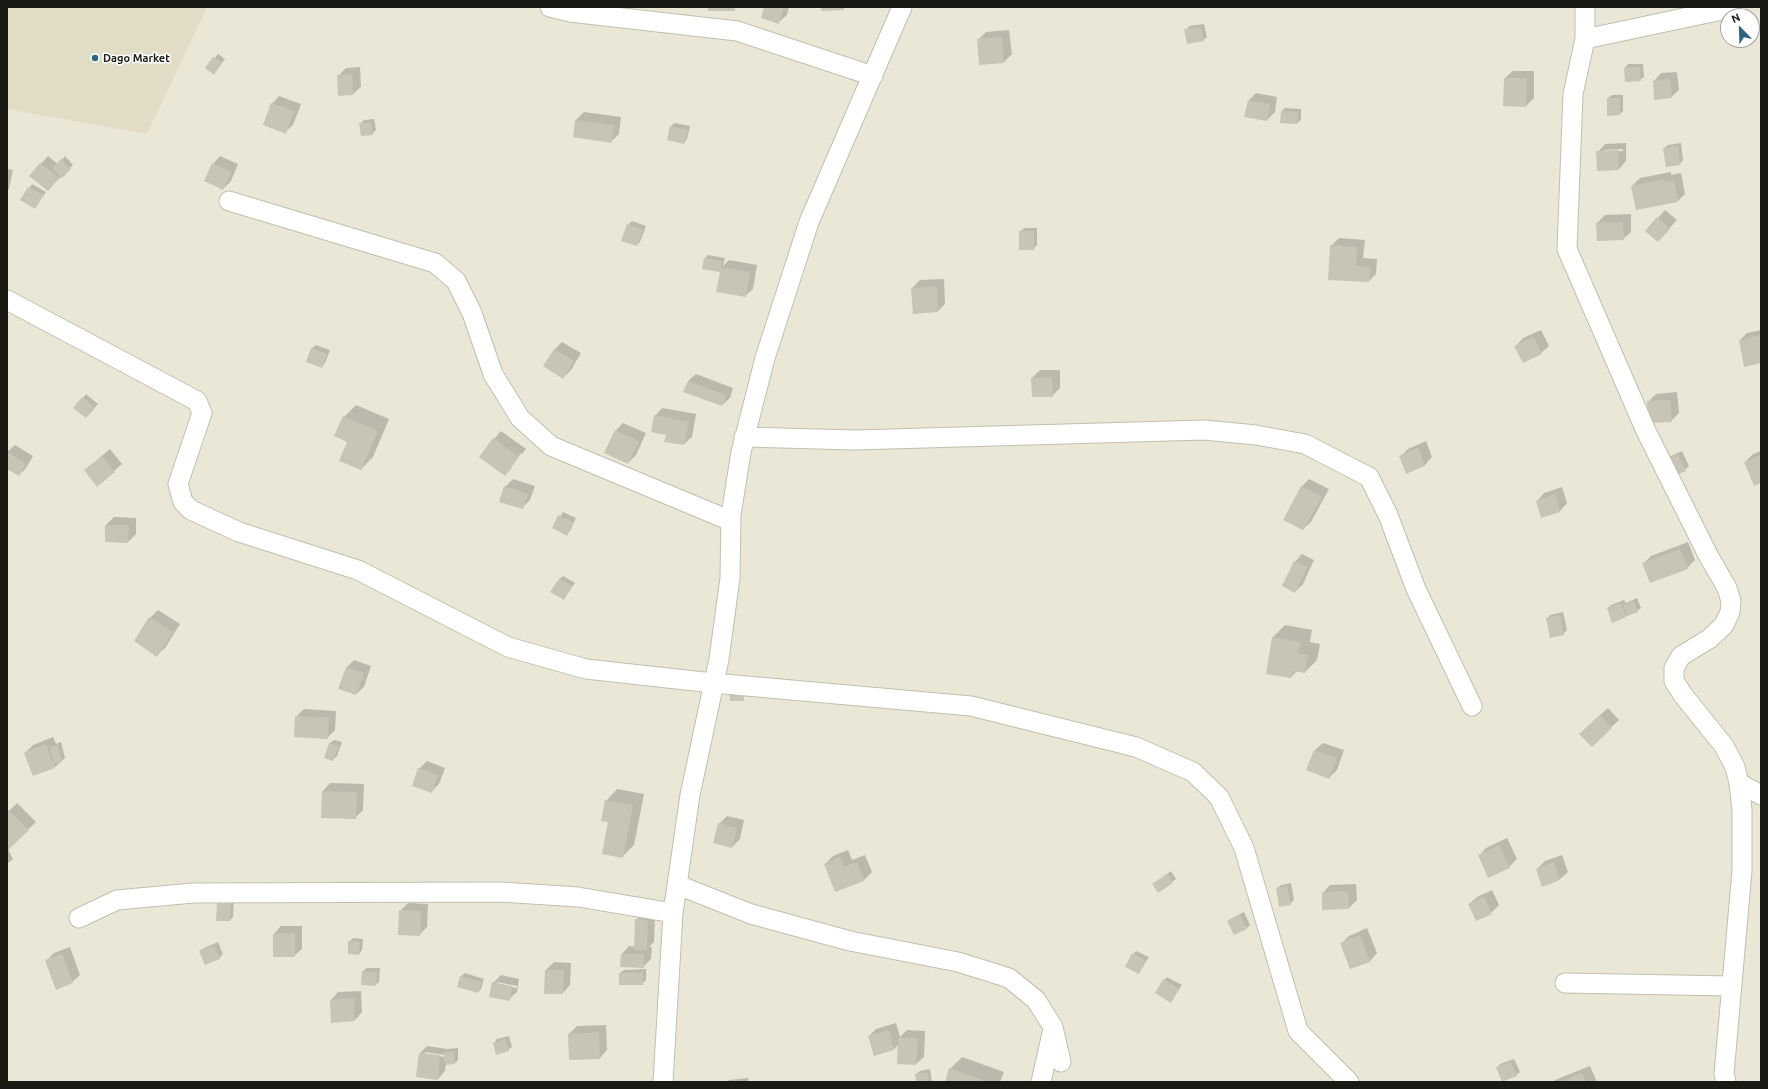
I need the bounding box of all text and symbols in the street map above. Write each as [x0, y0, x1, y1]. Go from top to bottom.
north arrow [1720, 8, 1760, 48]
text: N [1730, 11, 1742, 25]
place label: Dago Market [103, 51, 170, 65]
marker: Dago Market [90, 53, 100, 63]

